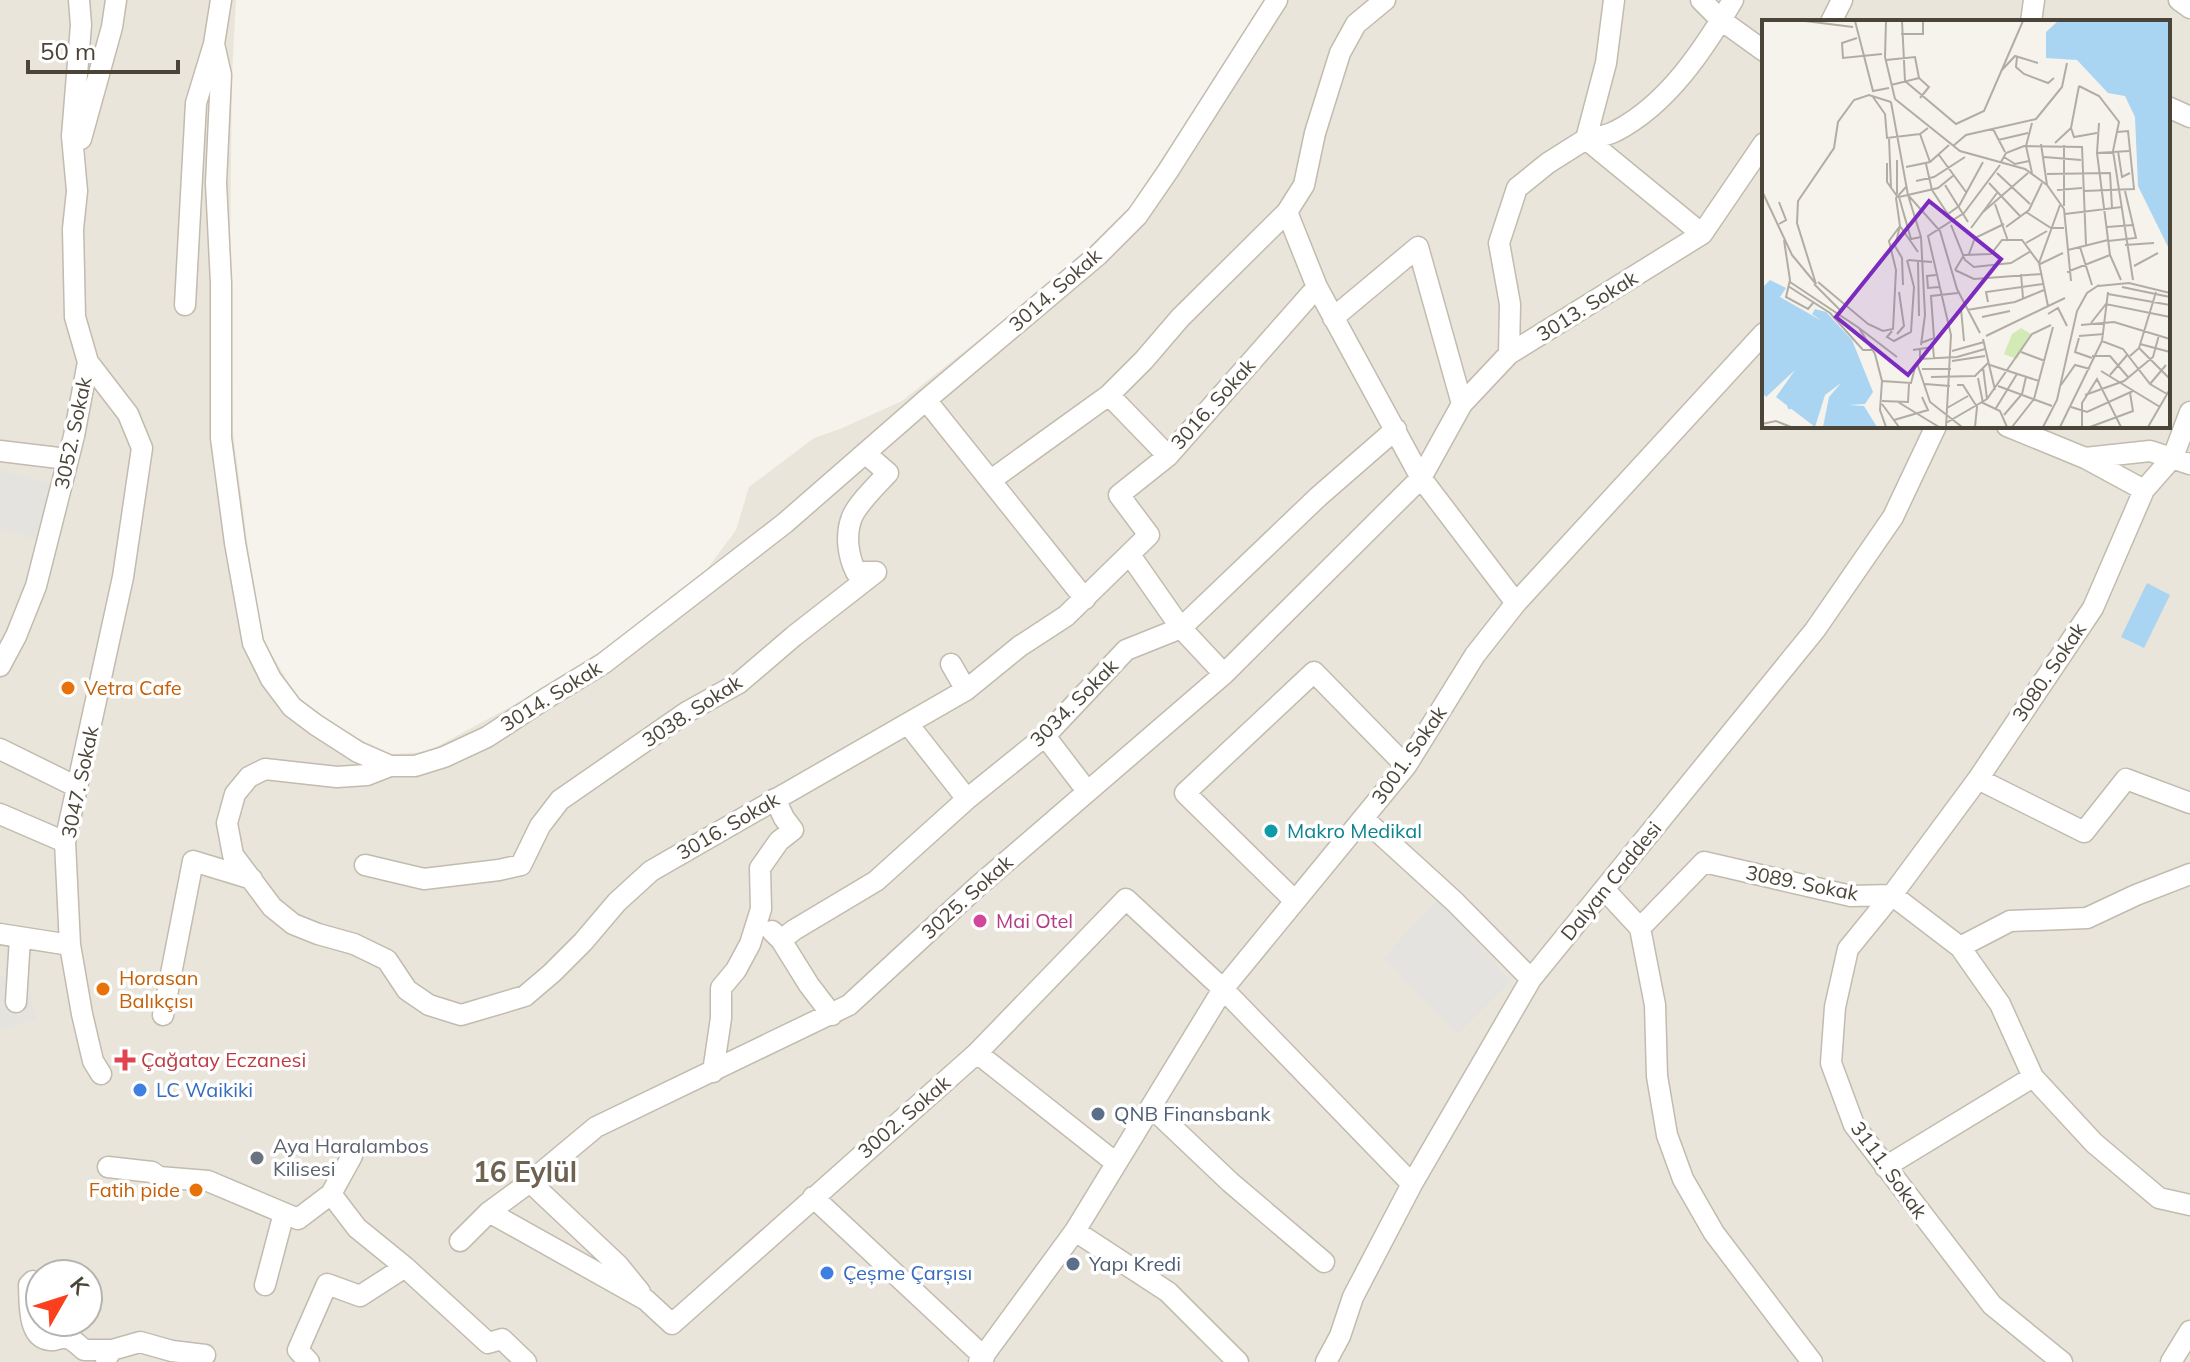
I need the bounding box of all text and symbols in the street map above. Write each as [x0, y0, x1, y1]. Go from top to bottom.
inset map [1762, 20, 2170, 428]
scale bar [28, 24, 178, 74]
text: 50 m [40, 36, 96, 66]
street label: 3014. Sokak [1003, 242, 1106, 337]
street label: 3013. Sokak [1532, 264, 1642, 346]
street label: 3016. Sokak [1165, 352, 1261, 454]
street label: 3052. Sokak [48, 374, 97, 491]
street label: 3080. Sokak [2006, 617, 2091, 726]
street label: 3034. Sokak [1024, 653, 1123, 752]
street label: 3014. Sokak [496, 654, 606, 736]
street label: 3038. Sokak [637, 669, 747, 752]
place label: Vetra Cafe [84, 675, 182, 700]
marker: Vetra Cafe [59, 679, 77, 697]
street label: 3001. Sokak [1366, 700, 1452, 809]
street label: 3047. Sokak [55, 723, 104, 840]
street label: 3016. Sokak [672, 786, 784, 865]
street label: Dalyan Caddesi [1555, 816, 1666, 945]
place label: Makro Medikal [1287, 818, 1422, 843]
marker: Makro Medikal [1262, 822, 1280, 840]
street label: 3025. Sokak [916, 849, 1018, 944]
street label: 3089. Sokak [1744, 859, 1861, 906]
place label: Mai Otel [996, 908, 1073, 933]
marker: Mai Otel [971, 912, 989, 930]
place label: Horasan Balıkçısı [119, 965, 199, 1013]
marker: Horasan Balıkçısı [94, 980, 112, 998]
place label: Çağatay Eczanesi [141, 1047, 306, 1072]
marker: Çağatay Eczanesi [116, 1051, 134, 1069]
street label: 3002. Sokak [852, 1069, 955, 1164]
place label: LC Waikiki [156, 1077, 253, 1102]
marker: LC Waikiki [131, 1081, 149, 1099]
place label: QNB Finansbank [1114, 1101, 1271, 1126]
marker: QNB Finansbank [1089, 1105, 1107, 1123]
street label: 3111. Sokak [1846, 1116, 1933, 1224]
place label: Aya Haralambos Kilisesi [273, 1133, 429, 1181]
marker: Aya Haralambos Kilisesi [248, 1149, 266, 1167]
district label: 16 Eylül [473, 1154, 577, 1189]
place label: Fatih pide [89, 1177, 180, 1202]
marker: Fatih pide [187, 1181, 205, 1199]
place label: Yapı Kredi [1088, 1251, 1181, 1276]
marker: Yapı Kredi [1064, 1255, 1082, 1273]
north arrow [24, 1258, 104, 1338]
place label: Çeșme Çarșısı [843, 1260, 972, 1286]
marker: Çeșme Çarșısı [818, 1264, 836, 1282]
text: K [64, 1271, 96, 1301]

